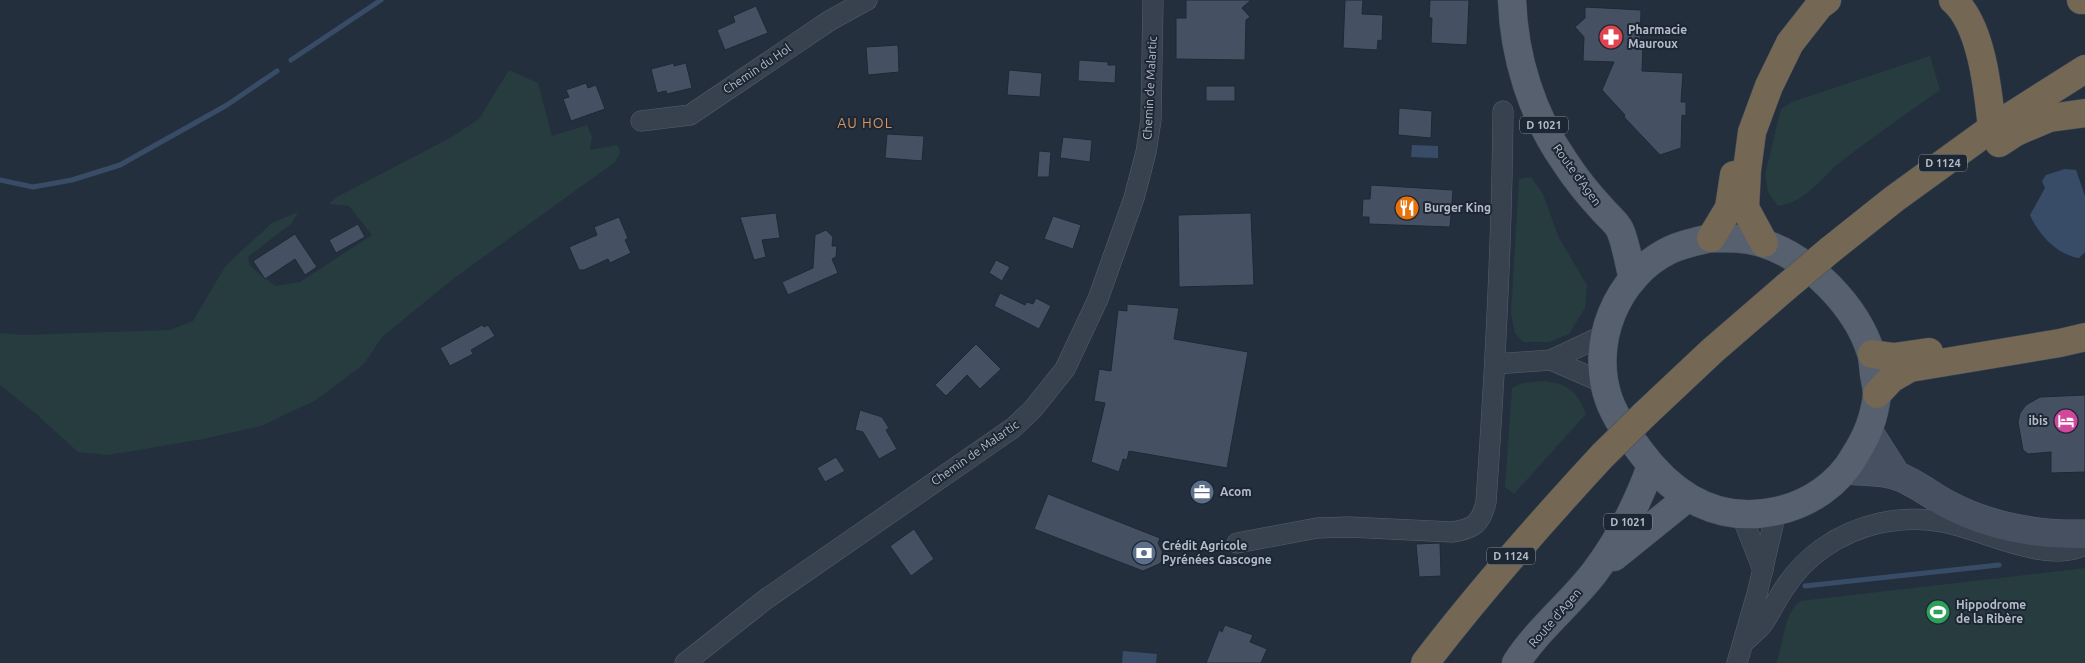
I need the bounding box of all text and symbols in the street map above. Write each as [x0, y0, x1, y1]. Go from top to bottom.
place label: Pharmacie Mauroux [1628, 23, 1687, 50]
pharmacy icon: Pharmacie Mauroux [1598, 24, 1624, 50]
street label: Chemin de Malartic [1140, 35, 1159, 140]
street label: Chemin du Hol [720, 41, 793, 96]
district label: AU HOL [837, 115, 893, 131]
road number: D 1021 [1520, 116, 1568, 134]
street label: Route d'Agen [1551, 141, 1604, 208]
road number: D 1124 [1919, 154, 1967, 172]
restaurant icon: Burger King [1394, 195, 1420, 221]
place label: Burger King [1424, 201, 1491, 214]
hotel icon: ibis [2053, 408, 2079, 434]
place label: ibis [2028, 414, 2048, 427]
street label: Chemin de Malartic [928, 417, 1021, 488]
office icon: Acom [1189, 479, 1215, 505]
place label: Acom [1220, 485, 1252, 498]
road number: D 1021 [1604, 514, 1652, 530]
place label: Crédit Agricole Pyrénées Gascogne [1162, 539, 1272, 566]
bank icon: Crédit Agricole Pyrénées Gascogne [1131, 540, 1157, 566]
road number: D 1124 [1487, 548, 1535, 564]
street label: Route d'Agen [1526, 586, 1583, 649]
place label: Hippodrome de la Ribère [1956, 598, 2026, 625]
sports icon: Hippodrome de la Ribère [1925, 599, 1951, 625]

